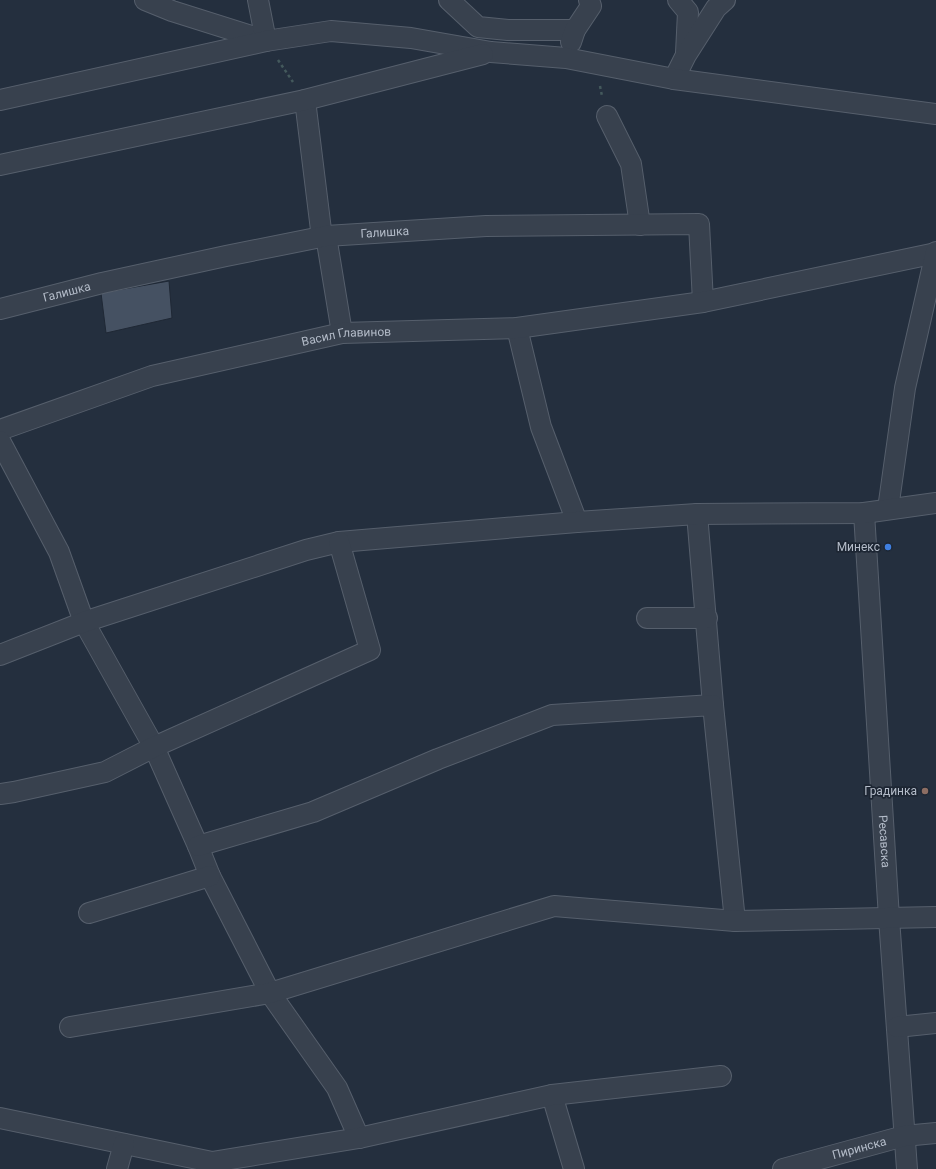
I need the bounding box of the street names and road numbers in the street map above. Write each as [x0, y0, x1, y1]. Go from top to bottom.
street label: Галишка [360, 224, 409, 241]
street label: Галишка [42, 279, 92, 305]
street label: Васил Главинов [300, 325, 391, 349]
street label: Ресавска [876, 815, 893, 868]
street label: Пиринска [831, 1134, 888, 1162]

